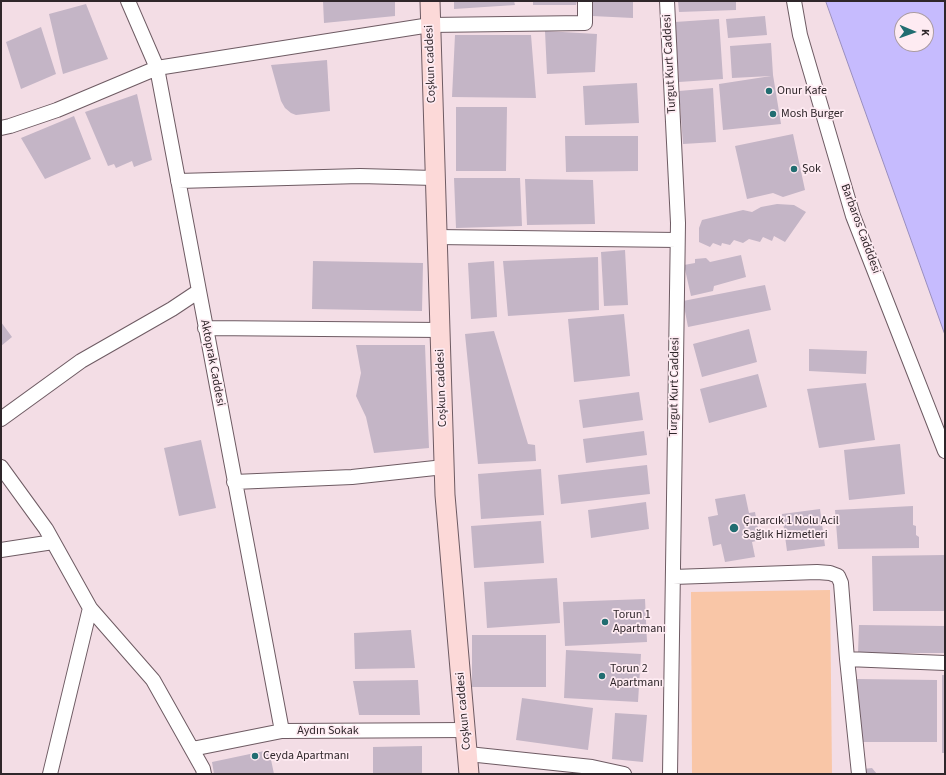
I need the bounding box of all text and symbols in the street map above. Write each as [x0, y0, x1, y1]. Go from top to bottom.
north arrow [894, 12, 934, 52]
street label: Turgut Kurt Caddesi [660, 14, 680, 114]
street label: Coşkun caddesi [422, 25, 440, 103]
text: K [918, 29, 933, 36]
place label: Onur Kafe [777, 84, 827, 98]
marker: Onur Kafe [764, 86, 774, 96]
place label: Mosh Burger [781, 107, 844, 121]
marker: Mosh Burger [768, 109, 778, 119]
place label: Şok [802, 162, 821, 176]
marker: Şok [789, 164, 799, 174]
street label: Barbaros Cadddesi [837, 182, 883, 276]
street label: Aktoprak Caddesi [197, 319, 227, 407]
street label: Turgut Kurt Caddesi [667, 337, 683, 437]
street label: Coşkun caddesi [433, 349, 451, 427]
place label: Çınarcık 1 Nolu Acil Sağlık Hizmetleri [743, 514, 839, 542]
marker: Çınarcık 1 Nolu Acil Sağlık Hizmetleri [728, 522, 740, 534]
place label: Torun 1 Apartmanı [613, 608, 666, 636]
marker: Torun 1 Apartmanı [600, 617, 610, 627]
place label: Torun 2 Apartmanı [610, 662, 663, 690]
street label: Coşkun caddesi [453, 671, 475, 751]
marker: Torun 2 Apartmanı [597, 671, 607, 681]
street label: Aydın Sokak [297, 724, 359, 738]
place label: Ceyda Apartmanı [263, 749, 349, 763]
marker: Ceyda Apartmanı [250, 751, 260, 761]

